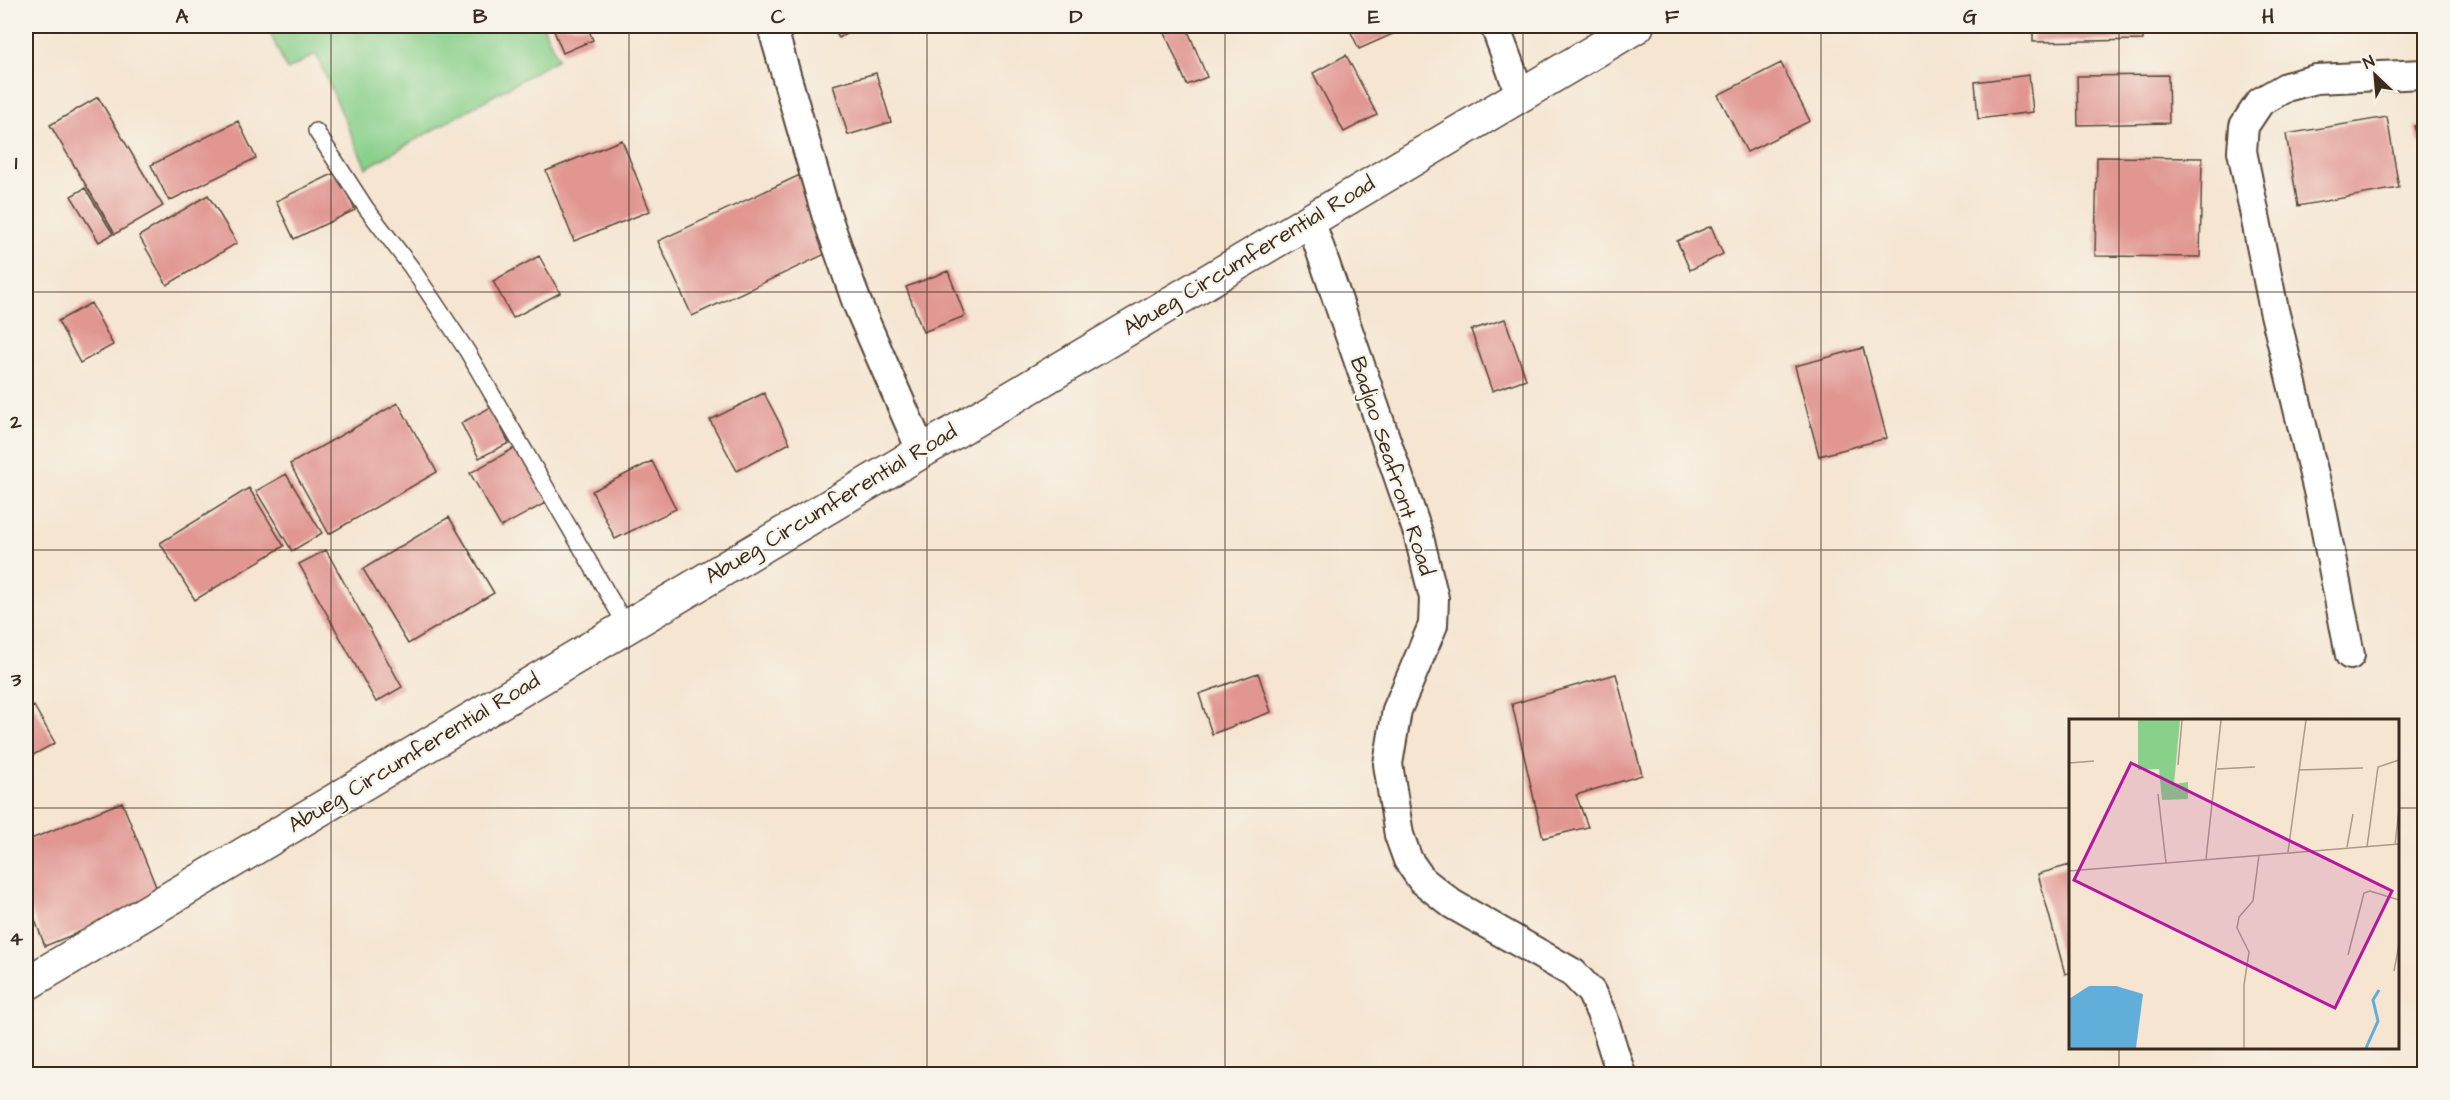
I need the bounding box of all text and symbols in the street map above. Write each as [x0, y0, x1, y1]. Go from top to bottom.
text: A [176, 3, 189, 31]
text: B [473, 3, 488, 31]
text: C [771, 3, 786, 31]
text: D [1070, 3, 1083, 31]
text: E [1368, 3, 1380, 31]
text: F [1665, 3, 1680, 31]
text: G [1963, 3, 1977, 31]
text: H [2262, 3, 2274, 31]
north arrow [2345, 45, 2405, 105]
text: N [2360, 50, 2378, 75]
text: 1 [15, 149, 18, 177]
street label: Abueg Circumferential Road [1117, 168, 1381, 345]
street label: Badjao Seafront Road [1342, 353, 1442, 579]
text: 2 [9, 408, 22, 436]
street label: Abueg Circumferential Road [699, 416, 963, 593]
street label: Abueg Circumferential Road [282, 665, 546, 842]
text: 3 [10, 666, 22, 694]
inset map [2069, 719, 2399, 1049]
text: 4 [9, 925, 23, 953]

